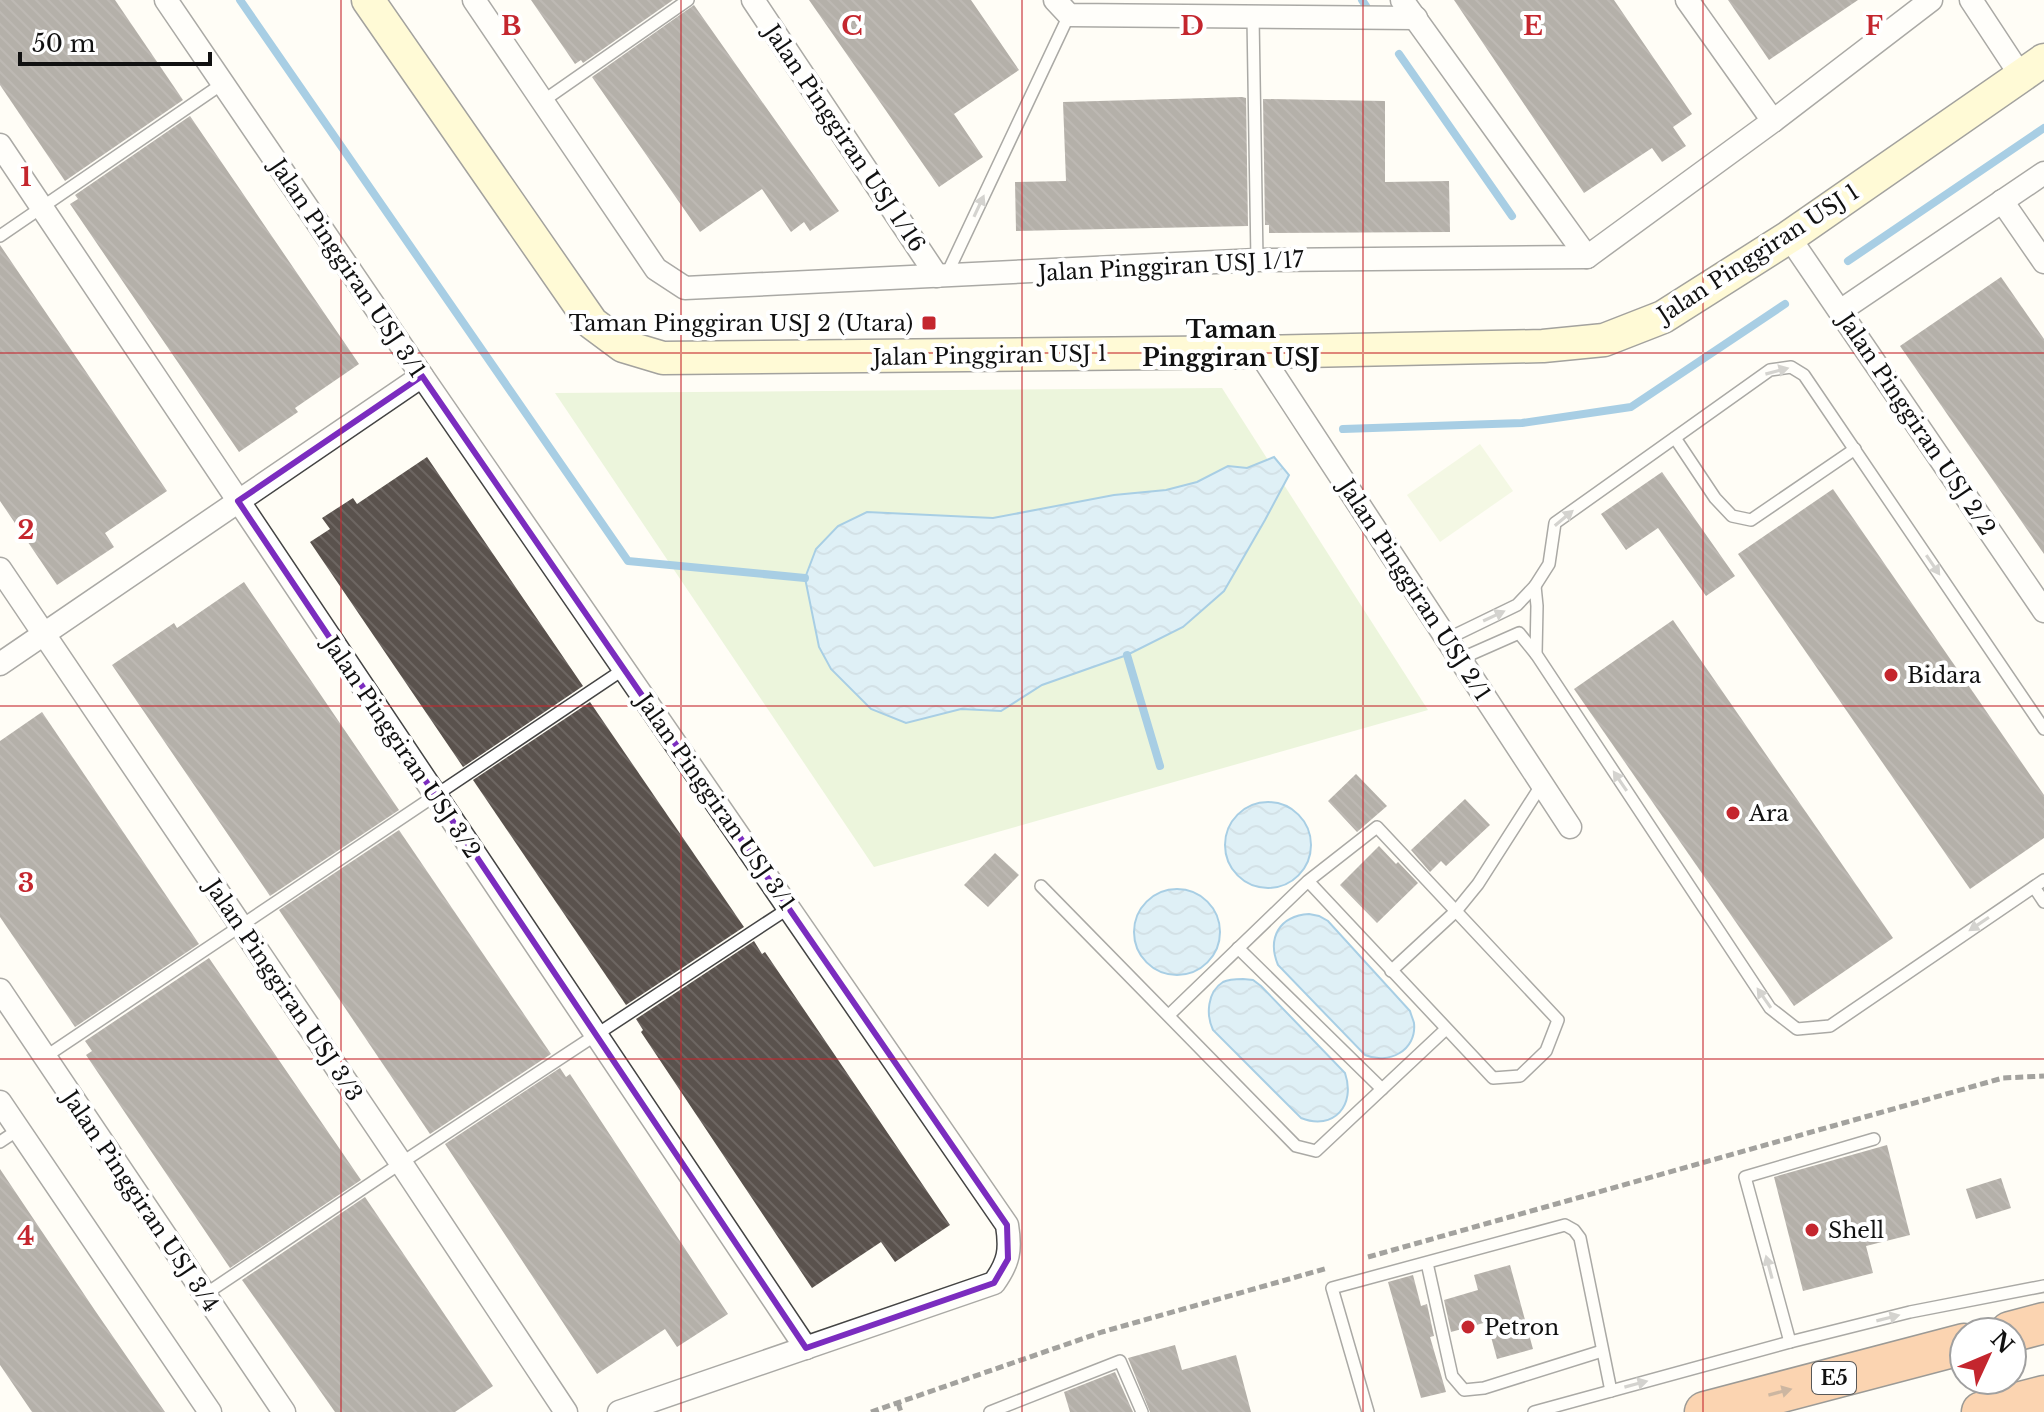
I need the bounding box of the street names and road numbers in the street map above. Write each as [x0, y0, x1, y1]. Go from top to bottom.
street label: Jalan Pinggiran USJ 1/16 [757, 17, 931, 257]
street label: Jalan Pinggiran USJ 3/1 [263, 151, 431, 383]
street label: Jalan Pinggiran USJ 1 [1650, 178, 1864, 330]
street label: Jalan Pinggiran USJ 1/17 [1035, 246, 1305, 287]
street label: Jalan Pinggiran USJ 2/2 [1830, 306, 2001, 540]
street label: Jalan Pinggiran USJ 1 [870, 340, 1107, 371]
street label: Jalan Pinggiran USJ 2/1 [1331, 472, 1496, 706]
street label: Jalan Pinggiran USJ 3/2 [315, 629, 486, 863]
street label: Jalan Pinggiran USJ 3/1 [629, 686, 801, 916]
street label: Jalan Pinggiran USJ 3/3 [197, 872, 368, 1106]
street label: Jalan Pinggiran USJ 3/4 [55, 1083, 225, 1317]
road number: E5 [1812, 1362, 1856, 1394]

